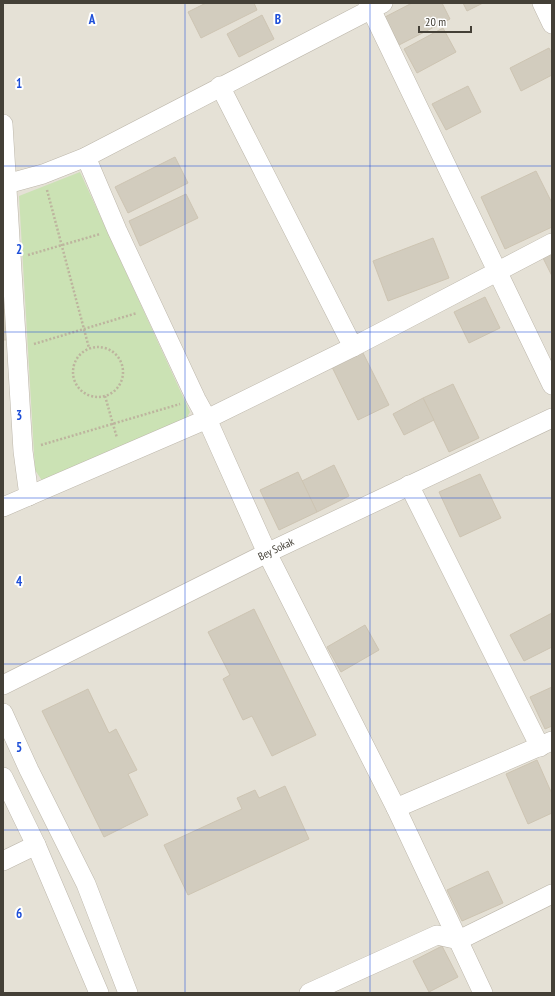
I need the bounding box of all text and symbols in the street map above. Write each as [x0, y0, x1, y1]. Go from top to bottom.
scale bar [419, 8, 471, 34]
text: A [88, 11, 96, 28]
text: B [275, 11, 281, 28]
text: 20 m [425, 14, 446, 29]
text: 1 [16, 75, 22, 92]
text: 2 [16, 241, 22, 258]
text: 3 [16, 407, 22, 424]
street label: Bey Sokak [256, 534, 297, 563]
text: 4 [16, 573, 23, 590]
text: 5 [16, 739, 22, 756]
text: 6 [16, 905, 22, 922]

